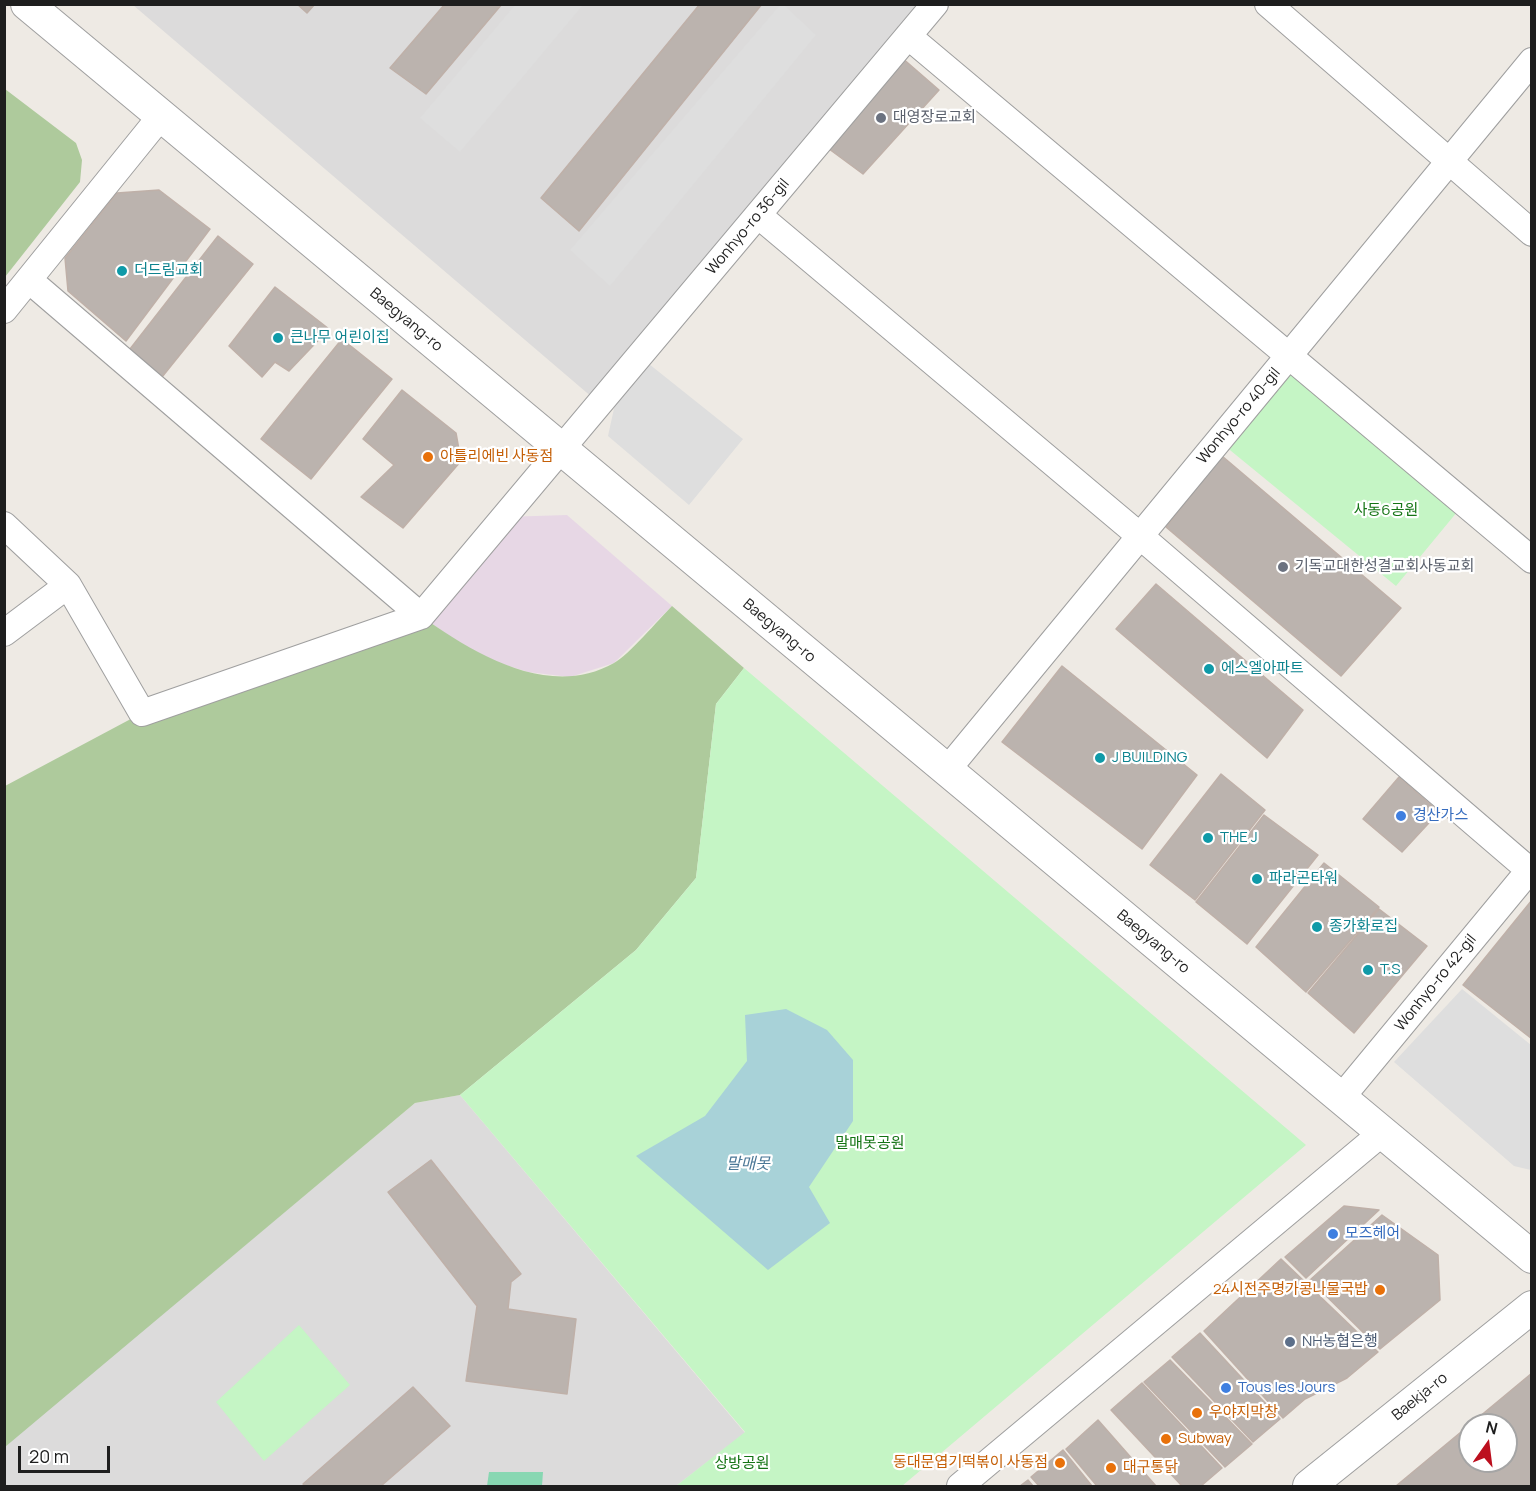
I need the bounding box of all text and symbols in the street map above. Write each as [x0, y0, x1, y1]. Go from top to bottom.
place label: 대영장로교회 [893, 109, 976, 127]
marker: 대영장로교회 [874, 111, 888, 125]
street label: Wonhyo-ro 36-gil [703, 175, 793, 279]
place label: 더드림교회 [134, 262, 203, 280]
marker: 더드림교회 [115, 264, 129, 278]
street label: Baegyang-ro [366, 284, 446, 356]
place label: 큰나무 어린이집 [290, 329, 390, 347]
marker: 큰나무 어린이집 [271, 331, 285, 345]
street label: Wonhyo-ro 40-gil [1194, 364, 1284, 468]
place label: 아틀리에빈 사동점 [440, 448, 553, 466]
marker: 아틀리에빈 사동점 [421, 450, 435, 464]
park label: 사동6공원 [1354, 502, 1418, 520]
place label: 기독교대한성결교회사동교회 [1295, 558, 1474, 576]
marker: 기독교대한성결교회사동교회 [1276, 560, 1290, 574]
street label: Baegyang-ro [739, 595, 819, 667]
place label: 에스엘아파트 [1221, 660, 1304, 678]
marker: 에스엘아파트 [1202, 662, 1216, 676]
place label: J BUILDING [1112, 749, 1187, 767]
marker: J BUILDING [1093, 751, 1107, 765]
place label: 경산가스 [1413, 807, 1468, 825]
marker: 경산가스 [1394, 809, 1408, 823]
place label: THE J [1220, 829, 1258, 847]
marker: THE J [1201, 831, 1215, 845]
place label: 파라곤타워 [1269, 870, 1338, 888]
marker: 파라곤타워 [1250, 872, 1264, 886]
street label: Baegyang-ro [1113, 906, 1193, 978]
place label: 종가화로집 [1329, 918, 1398, 936]
marker: 종가화로집 [1310, 920, 1324, 934]
street label: Wonhyo-ro 42-gil [1391, 931, 1481, 1035]
place label: T.S [1380, 961, 1400, 979]
marker: T.S [1361, 963, 1375, 977]
park label: 말매못공원 [836, 1135, 904, 1153]
water label: 말매못 [726, 1155, 770, 1175]
place label: 모즈헤어 [1345, 1225, 1400, 1243]
marker: 모즈헤어 [1326, 1227, 1340, 1241]
place label: 24시전주명가콩나물국밥 [1213, 1281, 1368, 1299]
marker: 24시전주명가콩나물국밥 [1373, 1283, 1387, 1297]
place label: NH농협은행 [1302, 1333, 1378, 1351]
marker: NH농협은행 [1283, 1335, 1297, 1349]
street label: Baekja-ro [1389, 1369, 1451, 1425]
place label: Tous les Jours [1238, 1379, 1335, 1397]
marker: Tous les Jours [1219, 1381, 1233, 1395]
place label: 우야지막창 [1209, 1404, 1278, 1422]
marker: 우야지막창 [1190, 1406, 1204, 1420]
north arrow [1458, 1413, 1518, 1473]
text: N [1484, 1415, 1500, 1440]
place label: Subway [1178, 1430, 1232, 1448]
marker: Subway [1159, 1432, 1173, 1446]
scale bar [21, 1434, 112, 1472]
text: 20 m [29, 1444, 69, 1468]
place label: 동대문엽기떡볶이 사동점 [893, 1454, 1048, 1472]
park label: 상방공원 [714, 1455, 770, 1473]
marker: 동대문엽기떡볶이 사동점 [1053, 1456, 1067, 1470]
place label: 대구통닭 [1123, 1459, 1178, 1477]
marker: 대구통닭 [1104, 1461, 1118, 1475]

